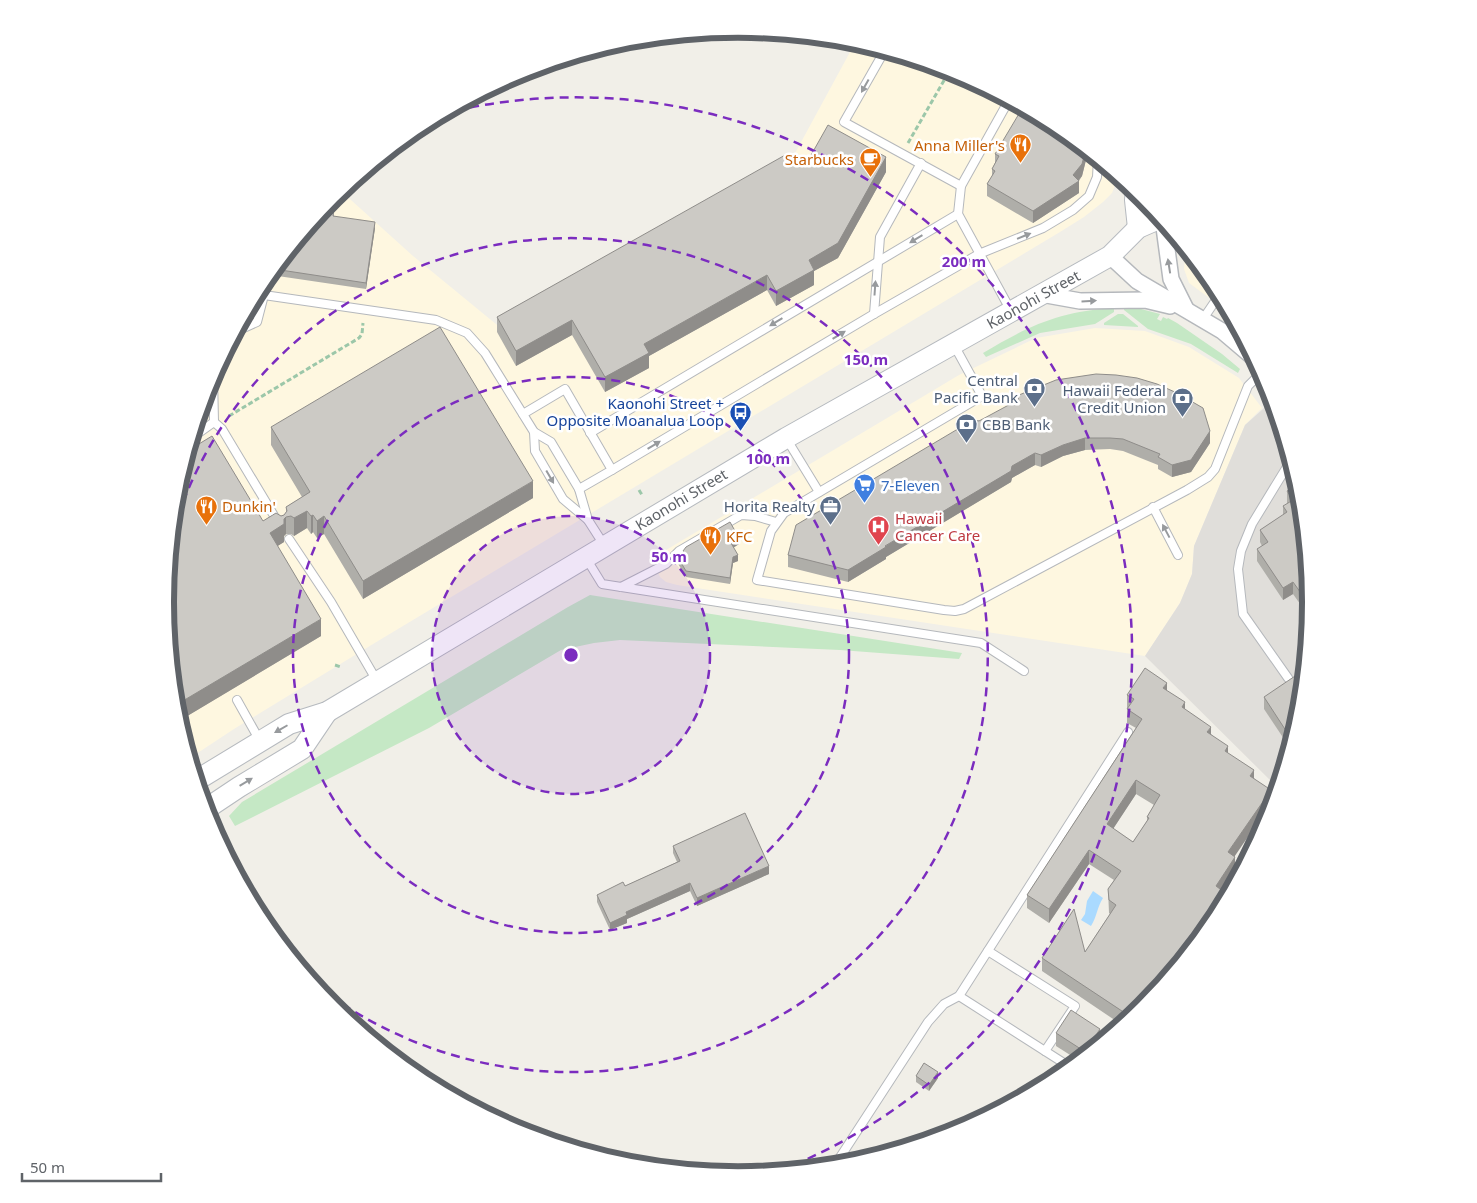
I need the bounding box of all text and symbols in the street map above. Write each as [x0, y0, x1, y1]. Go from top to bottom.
one-way arrow [860, 79, 869, 93]
restaurant icon: Anna Miller's [1009, 133, 1033, 164]
place label: Anna Miller's [914, 135, 1005, 155]
cafe icon: Starbucks [858, 147, 882, 178]
place label: Starbucks [785, 149, 854, 169]
one-way arrow [1017, 231, 1032, 239]
one-way arrow [909, 235, 922, 244]
text: 200 m [942, 251, 986, 271]
one-way arrow [1164, 258, 1172, 274]
street label: Kaonohi Street [983, 265, 1084, 333]
one-way arrow [872, 280, 880, 296]
one-way arrow [1081, 296, 1097, 304]
one-way arrow [770, 318, 783, 327]
one-way arrow [832, 330, 845, 339]
text: 150 m [844, 349, 888, 369]
place label: Central Pacific Bank [934, 370, 1018, 407]
bank icon: Central Pacific Bank [1022, 377, 1046, 408]
place label: Hawaii Federal Credit Union [1063, 380, 1166, 417]
bank icon: Hawaii Federal Credit Union [1170, 387, 1194, 418]
place label: Kaonohi Street + Opposite Moanalua Loop [546, 393, 724, 430]
bus stop icon: Kaonohi Street + Opposite Moanalua Loop [728, 400, 752, 431]
bank icon: CBB Bank [954, 412, 978, 443]
place label: CBB Bank [982, 414, 1050, 434]
one-way arrow [648, 441, 661, 450]
text: 100 m [746, 448, 790, 468]
street label: Kaonohi Street [631, 463, 731, 534]
one-way arrow [546, 470, 555, 483]
supermarket icon: 7-Eleven [853, 473, 877, 504]
place label: 7-Eleven [881, 475, 940, 495]
restaurant icon: Dunkin' [194, 494, 218, 525]
office icon: Horita Realty [819, 494, 843, 525]
place label: Dunkin' [222, 496, 276, 516]
place label: Horita Realty [724, 496, 815, 516]
place label: Hawaii Cancer Care [895, 508, 980, 545]
hospital icon: Hawaii Cancer Care [867, 515, 891, 546]
restaurant icon: KFC [698, 524, 722, 555]
one-way arrow [1162, 524, 1170, 538]
place label: KFC [726, 526, 753, 546]
text: 50 m [651, 546, 687, 566]
centre of rings [562, 646, 580, 664]
one-way arrow [274, 724, 288, 733]
one-way arrow [239, 778, 254, 786]
scale bar [22, 1150, 161, 1182]
text: 50 m [30, 1157, 65, 1177]

